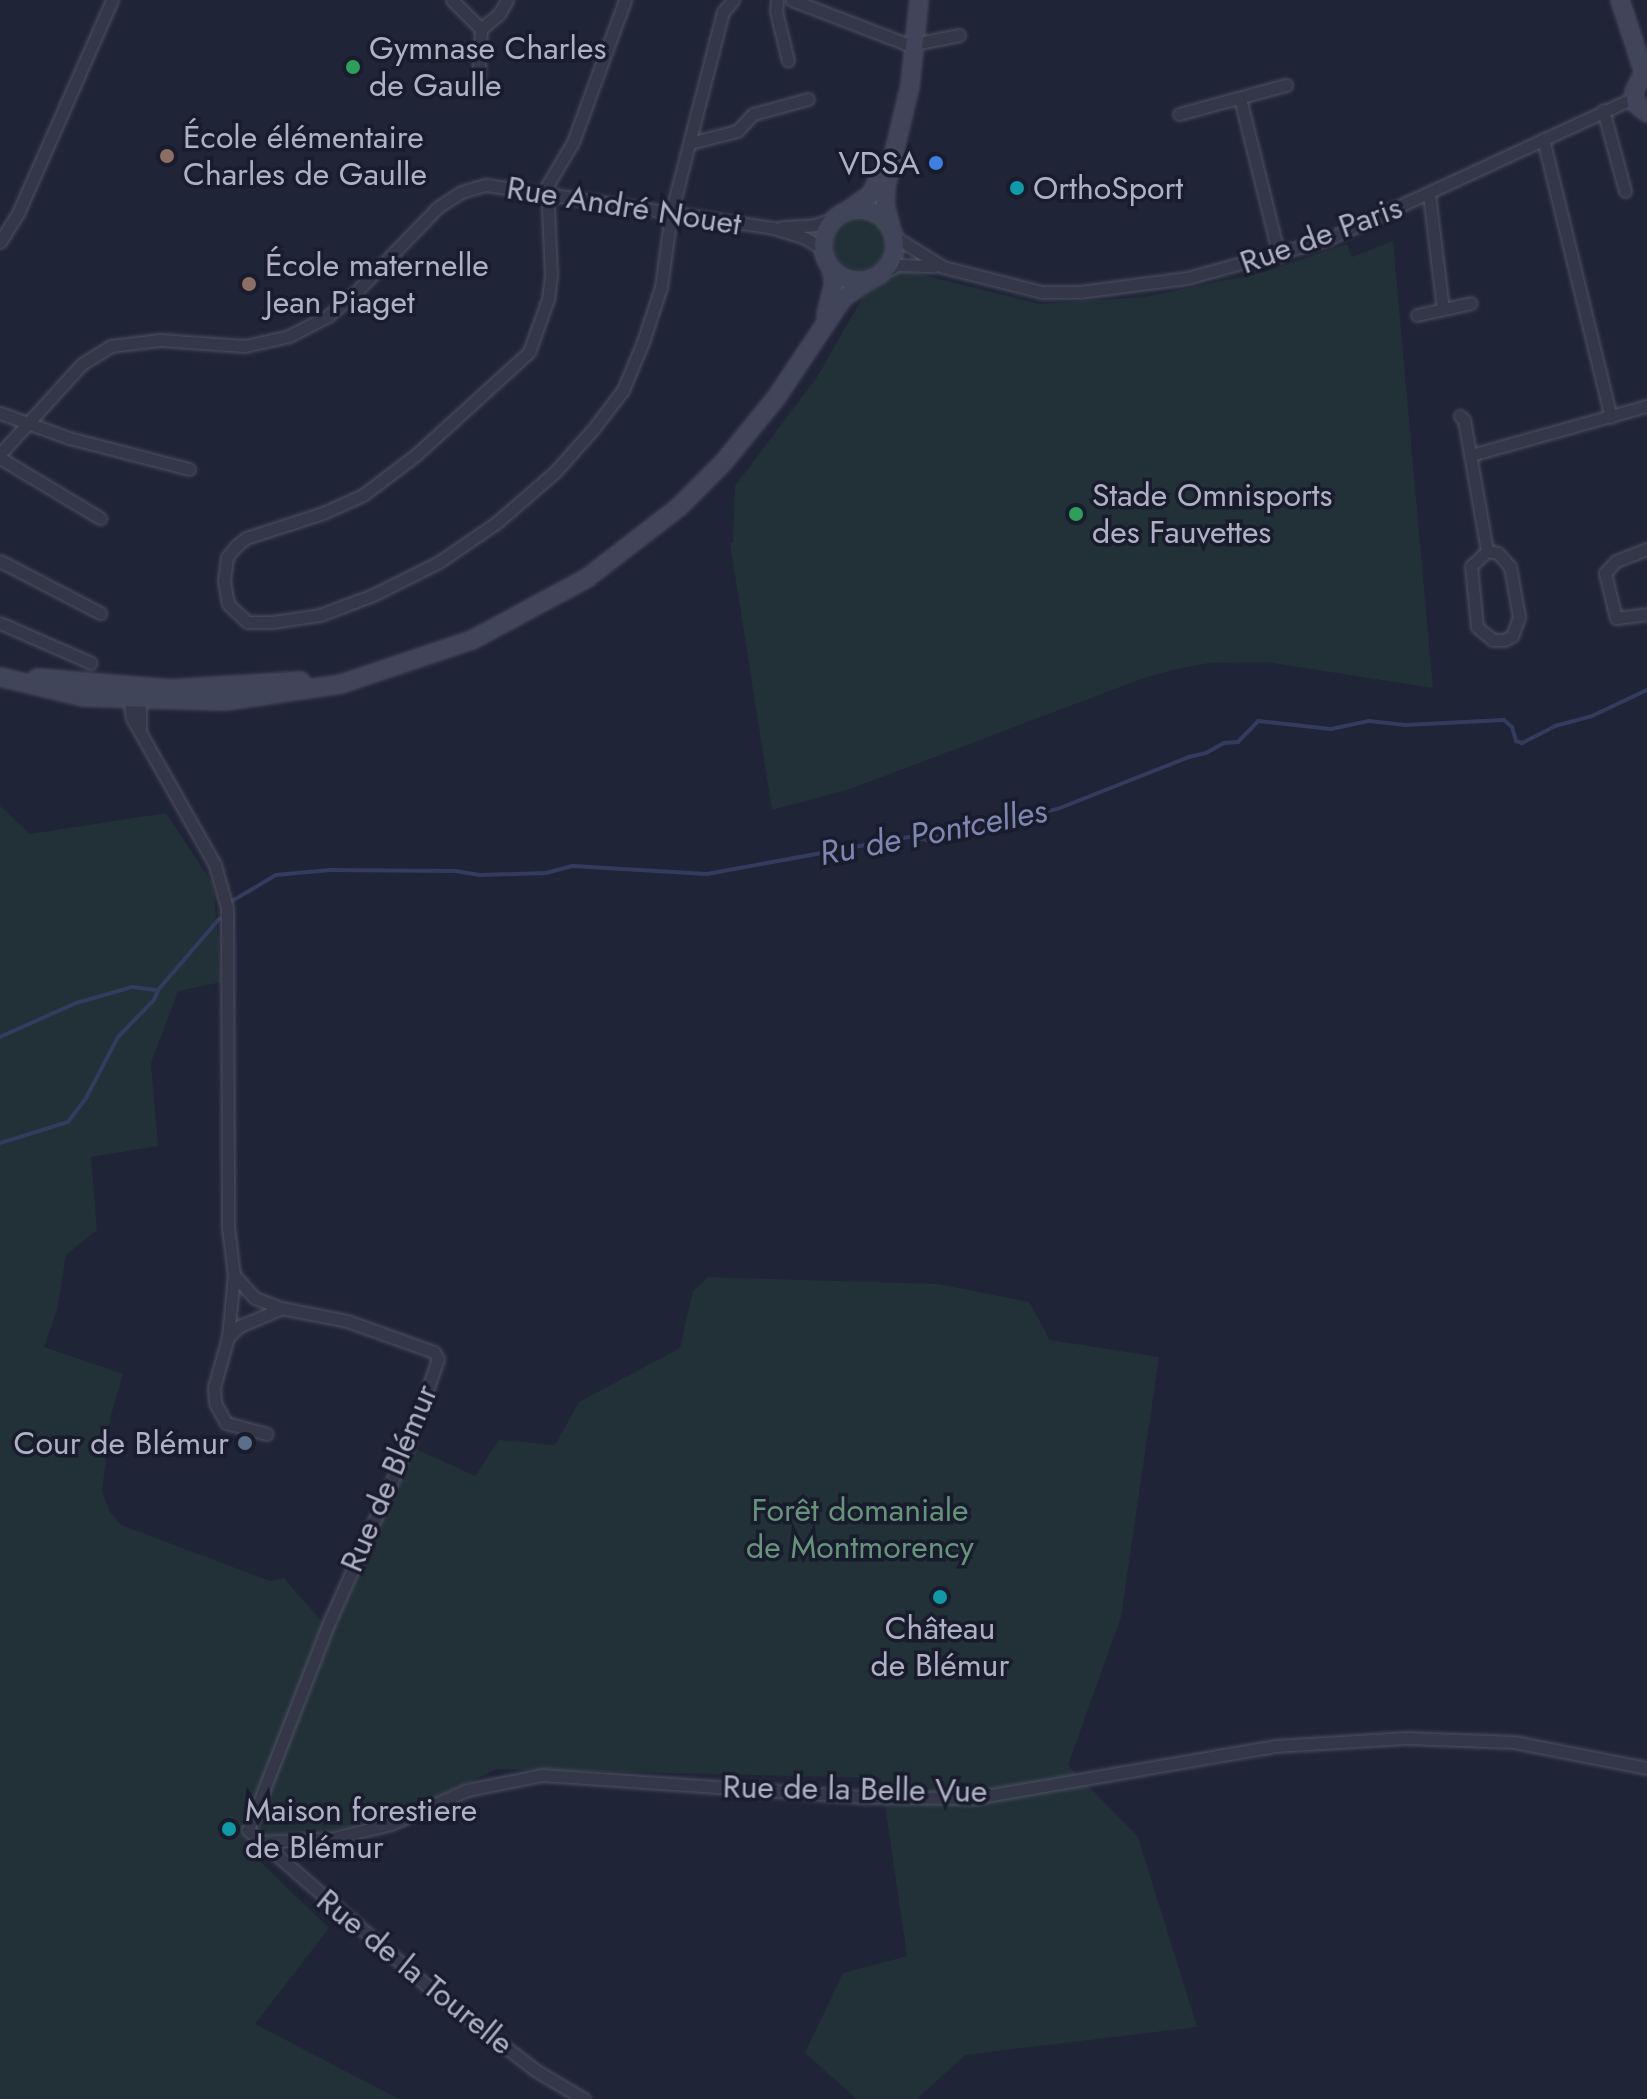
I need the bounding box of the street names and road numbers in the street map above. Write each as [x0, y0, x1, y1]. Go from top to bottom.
street label: Rue André Nouet [504, 169, 744, 243]
street label: Rue de Paris [1235, 188, 1407, 282]
street label: Rue de Blémur [332, 1379, 446, 1577]
street label: Rue de la Belle Vue [722, 1767, 988, 1811]
street label: Rue de la Tourelle [309, 1881, 521, 2063]

